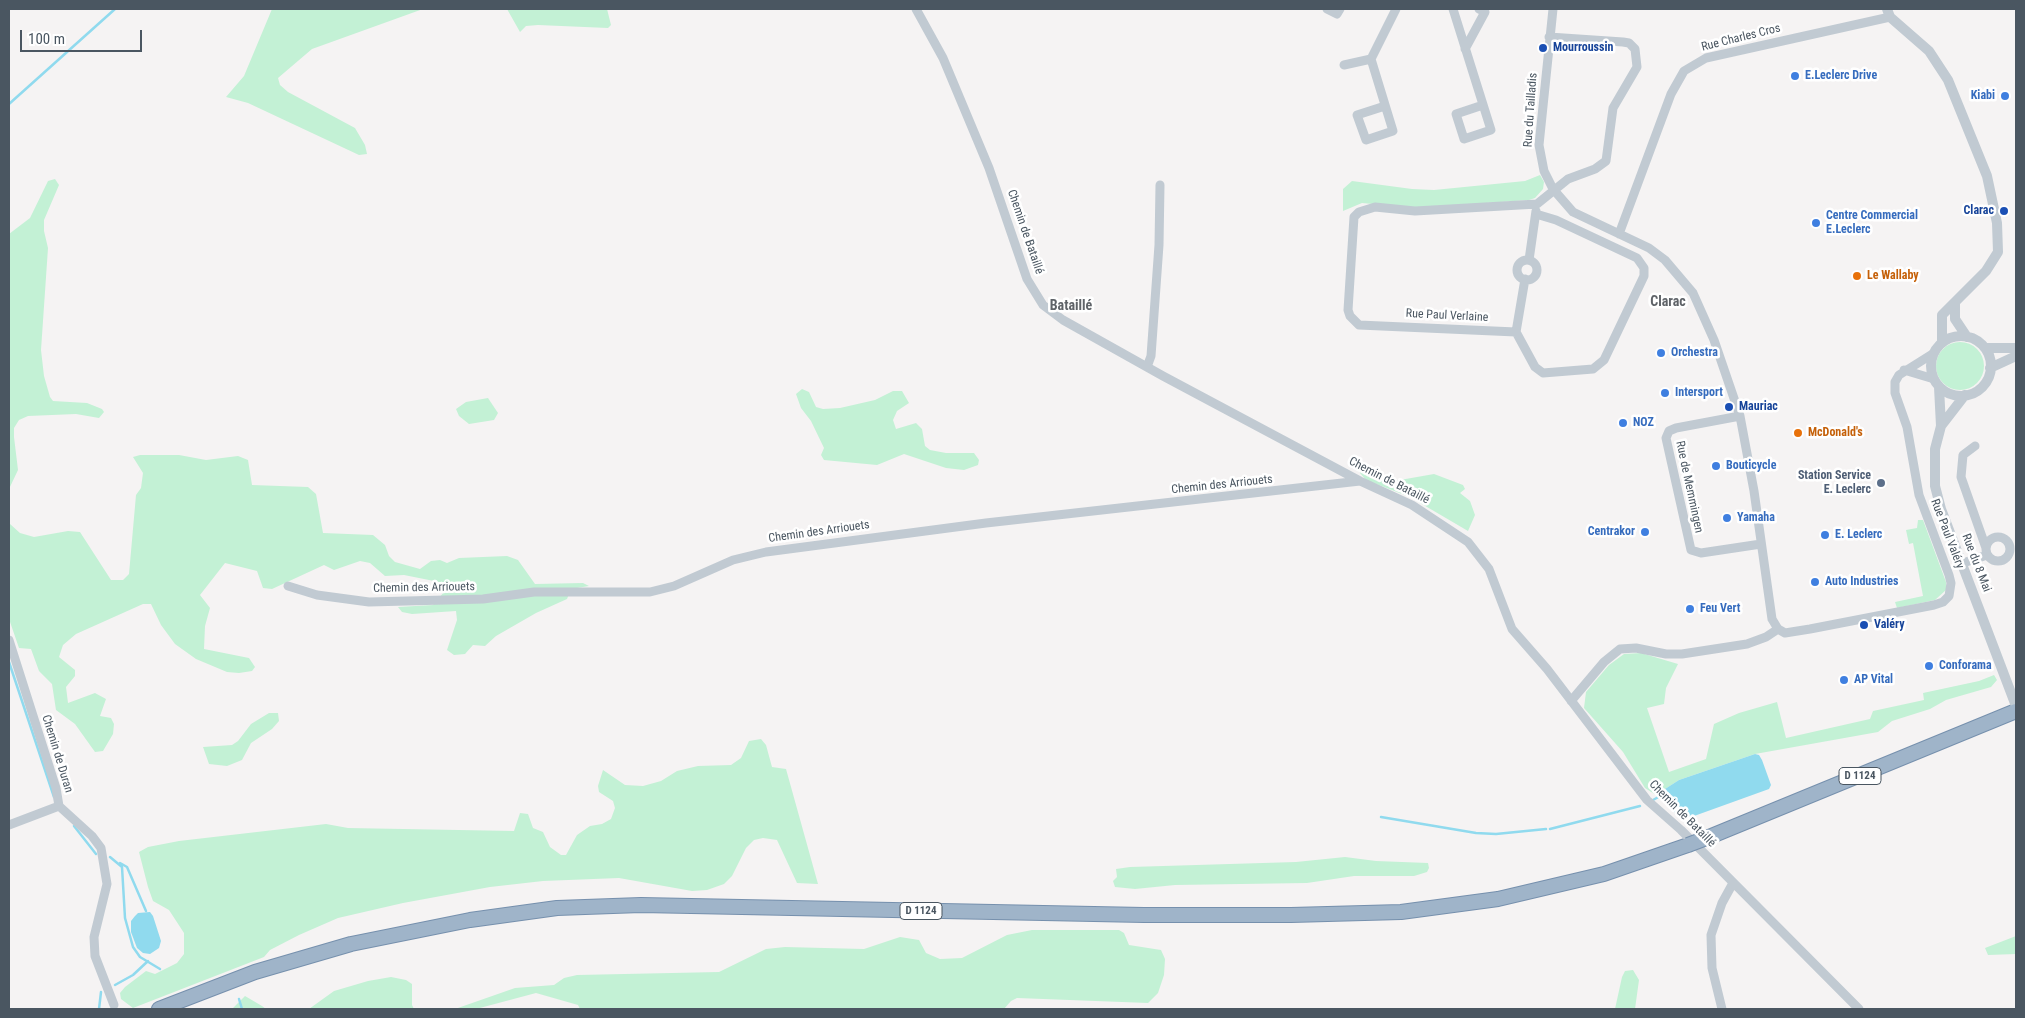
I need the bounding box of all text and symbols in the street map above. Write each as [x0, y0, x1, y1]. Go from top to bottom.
scale bar [22, 20, 145, 52]
street label: Rue Charles Cros [1700, 21, 1782, 55]
text: 100 m [28, 30, 65, 48]
place label: Mourroussin [1553, 41, 1613, 55]
marker: Mourroussin [1537, 42, 1549, 54]
place label: E.Leclerc Drive [1805, 69, 1877, 83]
marker: E.Leclerc Drive [1789, 70, 1801, 82]
street label: Rue du Tailladis [1521, 72, 1541, 148]
place label: Kiabi [1971, 89, 1995, 103]
marker: Kiabi [1999, 90, 2011, 102]
street label: Chemin de Bataillé [1004, 188, 1046, 276]
place label: Clarac [1964, 204, 1994, 218]
marker: Clarac [1998, 205, 2010, 217]
place label: Centre Commercial E.Leclerc [1826, 209, 1918, 237]
marker: Centre Commercial E.Leclerc [1810, 217, 1822, 229]
place label: Le Wallaby [1867, 269, 1919, 283]
marker: Le Wallaby [1851, 270, 1863, 282]
district label: Clarac [1650, 294, 1686, 310]
district label: Bataillé [1050, 298, 1092, 314]
street label: Rue Paul Verlaine [1405, 307, 1489, 325]
place label: Orchestra [1671, 346, 1718, 360]
marker: Orchestra [1655, 347, 1667, 359]
place label: Intersport [1675, 386, 1723, 400]
marker: Intersport [1659, 387, 1671, 399]
place label: Mauriac [1739, 400, 1778, 414]
marker: Mauriac [1723, 401, 1735, 413]
place label: NOZ [1633, 416, 1654, 430]
marker: NOZ [1617, 417, 1629, 429]
place label: McDonald's [1808, 426, 1863, 440]
marker: McDonald's [1792, 427, 1804, 439]
street label: Rue de Memmingen [1672, 440, 1706, 534]
street label: Chemin de Bataillé [1346, 455, 1432, 507]
place label: Bouticycle [1726, 459, 1776, 473]
marker: Bouticycle [1710, 460, 1722, 472]
place label: Station Service E. Leclerc [1798, 469, 1871, 497]
street label: Chemin des Arriouets [1171, 473, 1273, 497]
marker: Station Service E. Leclerc [1875, 477, 1887, 489]
street label: Rue Paul Valéry [1927, 497, 1967, 571]
place label: Yamaha [1737, 511, 1775, 525]
marker: Yamaha [1721, 512, 1733, 524]
street label: Chemin des Arriouets [768, 518, 870, 546]
place label: Centrakor [1588, 525, 1635, 539]
marker: Centrakor [1639, 526, 1651, 538]
place label: E. Leclerc [1835, 528, 1882, 542]
marker: E. Leclerc [1819, 529, 1831, 541]
street label: Rue du 8 Mai [1958, 532, 1994, 594]
place label: Auto Industries [1825, 575, 1899, 589]
marker: Auto Industries [1809, 576, 1821, 588]
street label: Chemin des Arriouets [373, 580, 475, 596]
place label: Feu Vert [1700, 602, 1740, 616]
marker: Feu Vert [1684, 603, 1696, 615]
place label: Valéry [1874, 618, 1905, 632]
marker: Valéry [1858, 619, 1870, 631]
place label: Conforama [1939, 659, 1992, 673]
marker: Conforama [1923, 660, 1935, 672]
place label: AP Vital [1854, 673, 1893, 687]
marker: AP Vital [1838, 674, 1850, 686]
street label: Chemin de Duran [38, 713, 76, 795]
road number: D 1124 [1839, 768, 1881, 784]
street label: Chemin de Bataillé [1646, 778, 1718, 850]
road number: D 1124 [900, 902, 942, 919]

